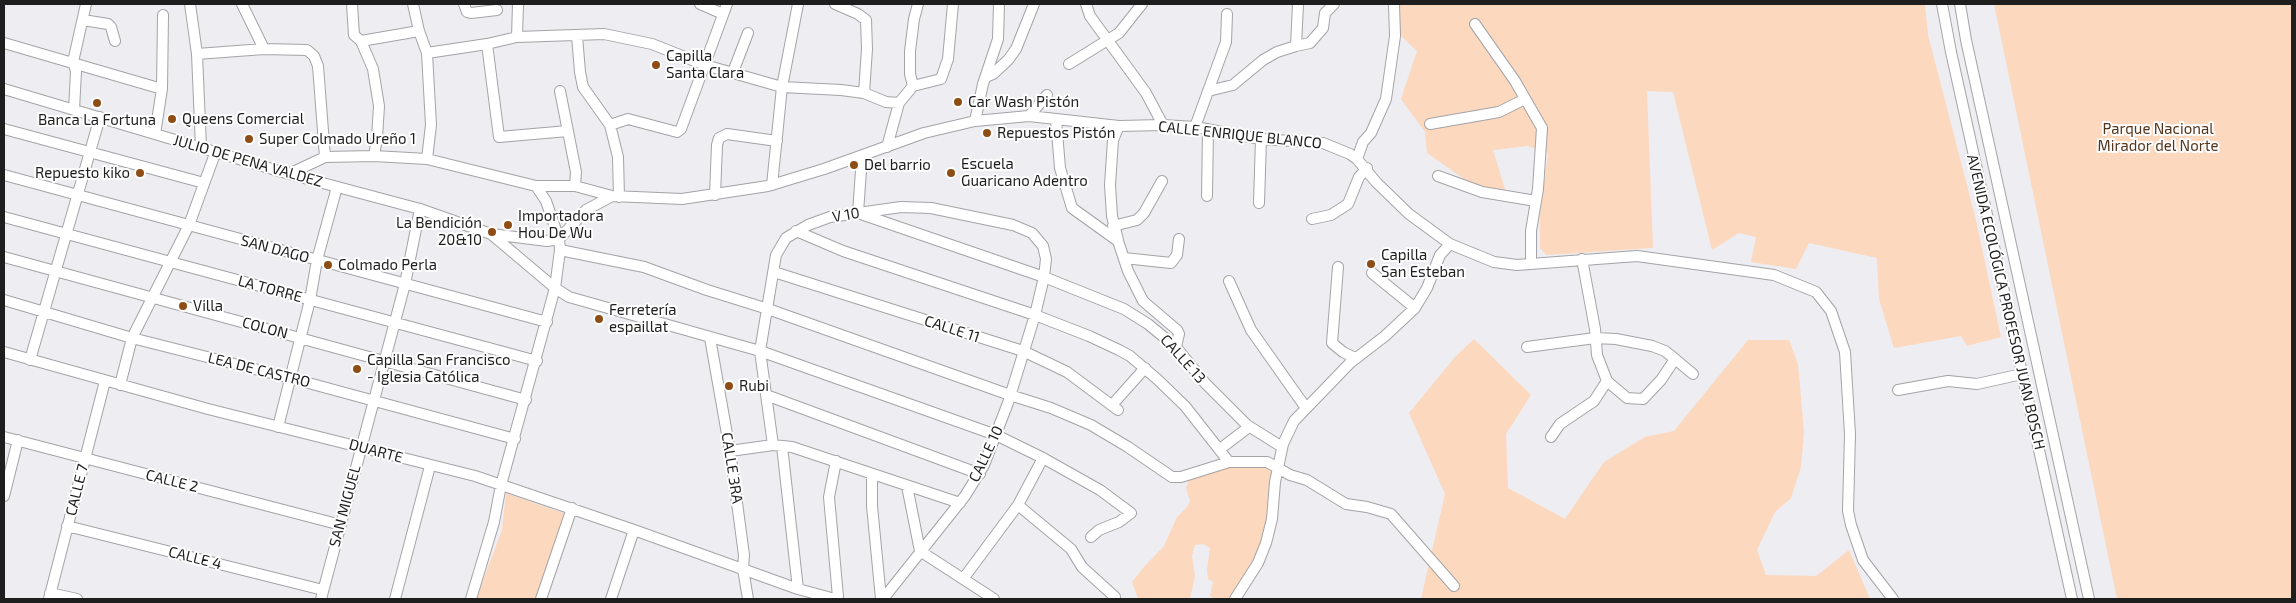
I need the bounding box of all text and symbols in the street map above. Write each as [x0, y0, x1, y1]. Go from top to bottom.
place label: Capilla Santa Clara [666, 47, 744, 82]
marker: Capilla Santa Clara [650, 59, 662, 71]
place label: Car Wash Pistón [968, 93, 1079, 111]
marker: Car Wash Pistón [952, 96, 964, 108]
marker: Banca La Fortuna [91, 97, 103, 109]
place label: Queens Comercial [182, 110, 304, 128]
place label: Banca La Fortuna [38, 111, 156, 129]
marker: Queens Comercial [166, 113, 178, 125]
street label: CALLE ENRIQUE BLANCO [1157, 117, 1323, 153]
park label: Parque Nacional Mirador del Norte [2098, 120, 2218, 155]
place label: Repuestos Pistón [997, 124, 1116, 142]
marker: Repuestos Pistón [981, 127, 993, 139]
place label: Super Colmado Ureño 1 [259, 130, 416, 148]
street label: JULIO DE PENA VALDEZ [171, 131, 325, 191]
marker: Super Colmado Ureño 1 [243, 133, 255, 145]
street label: AVENIDA ECOLÓGICA PROFESOR JUAN BOSCH [1963, 153, 2049, 451]
place label: Escuela Guaricano Adentro [961, 155, 1088, 190]
place label: Del barrio [864, 156, 931, 174]
marker: Del barrio [848, 159, 860, 171]
place label: Repuesto kiko [35, 164, 130, 182]
marker: Repuesto kiko [134, 167, 146, 179]
marker: Escuela Guaricano Adentro [945, 167, 957, 179]
street label: V 10 [831, 204, 861, 226]
place label: Importadora Hou De Wu [518, 207, 604, 242]
place label: La Bendición 20&10 [396, 214, 482, 249]
marker: Importadora Hou De Wu [502, 219, 514, 231]
marker: La Bendición 20&10 [486, 226, 498, 238]
street label: SAN DAGO [239, 231, 311, 267]
place label: Capilla San Esteban [1381, 246, 1465, 281]
place label: Colmado Perla [338, 256, 437, 274]
marker: Capilla San Esteban [1365, 258, 1377, 270]
marker: Colmado Perla [322, 259, 334, 271]
street label: LA TORRE [236, 272, 304, 306]
place label: Villa [193, 297, 223, 315]
marker: Villa [177, 300, 189, 312]
place label: Ferretería espaillat [609, 301, 677, 336]
street label: CALLE 11 [922, 312, 982, 346]
street label: COLON [240, 313, 290, 343]
marker: Ferretería espaillat [593, 313, 605, 325]
street label: CALLE 13 [1156, 331, 1210, 387]
street label: LEA DE CASTRO [206, 349, 312, 391]
place label: Capilla San Francisco - Iglesia Católica [367, 351, 511, 386]
marker: Capilla San Francisco - Iglesia Católica [351, 363, 363, 375]
place label: Rubi [739, 377, 769, 395]
marker: Rubi [723, 380, 735, 392]
street label: CALLE 10 [965, 423, 1007, 485]
street label: CALLE 3RA [717, 431, 747, 505]
street label: DUARTE [347, 435, 405, 467]
street label: CALLE 7 [62, 462, 92, 518]
street label: SAN MIGUEL [325, 463, 365, 549]
street label: CALLE 2 [144, 466, 200, 496]
street label: CALLE 4 [166, 543, 224, 573]

